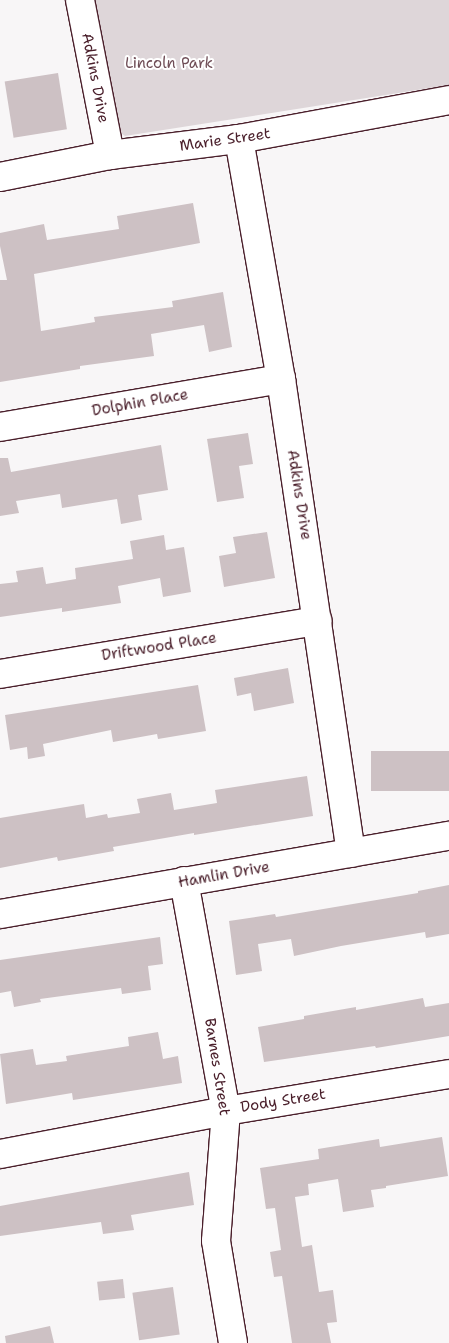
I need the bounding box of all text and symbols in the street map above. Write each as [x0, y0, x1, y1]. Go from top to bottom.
street label: Adkins Drive [77, 32, 113, 124]
park label: Lincoln Park [125, 55, 213, 73]
street label: Marie Street [178, 125, 272, 155]
street label: Dolphin Place [90, 386, 190, 420]
street label: Adkins Drive [283, 449, 315, 541]
street label: Driftwood Place [100, 629, 218, 665]
street label: Hamlin Drive [177, 858, 271, 892]
street label: Barnes Street [200, 1017, 234, 1117]
street label: Dody Street [239, 1085, 327, 1117]

